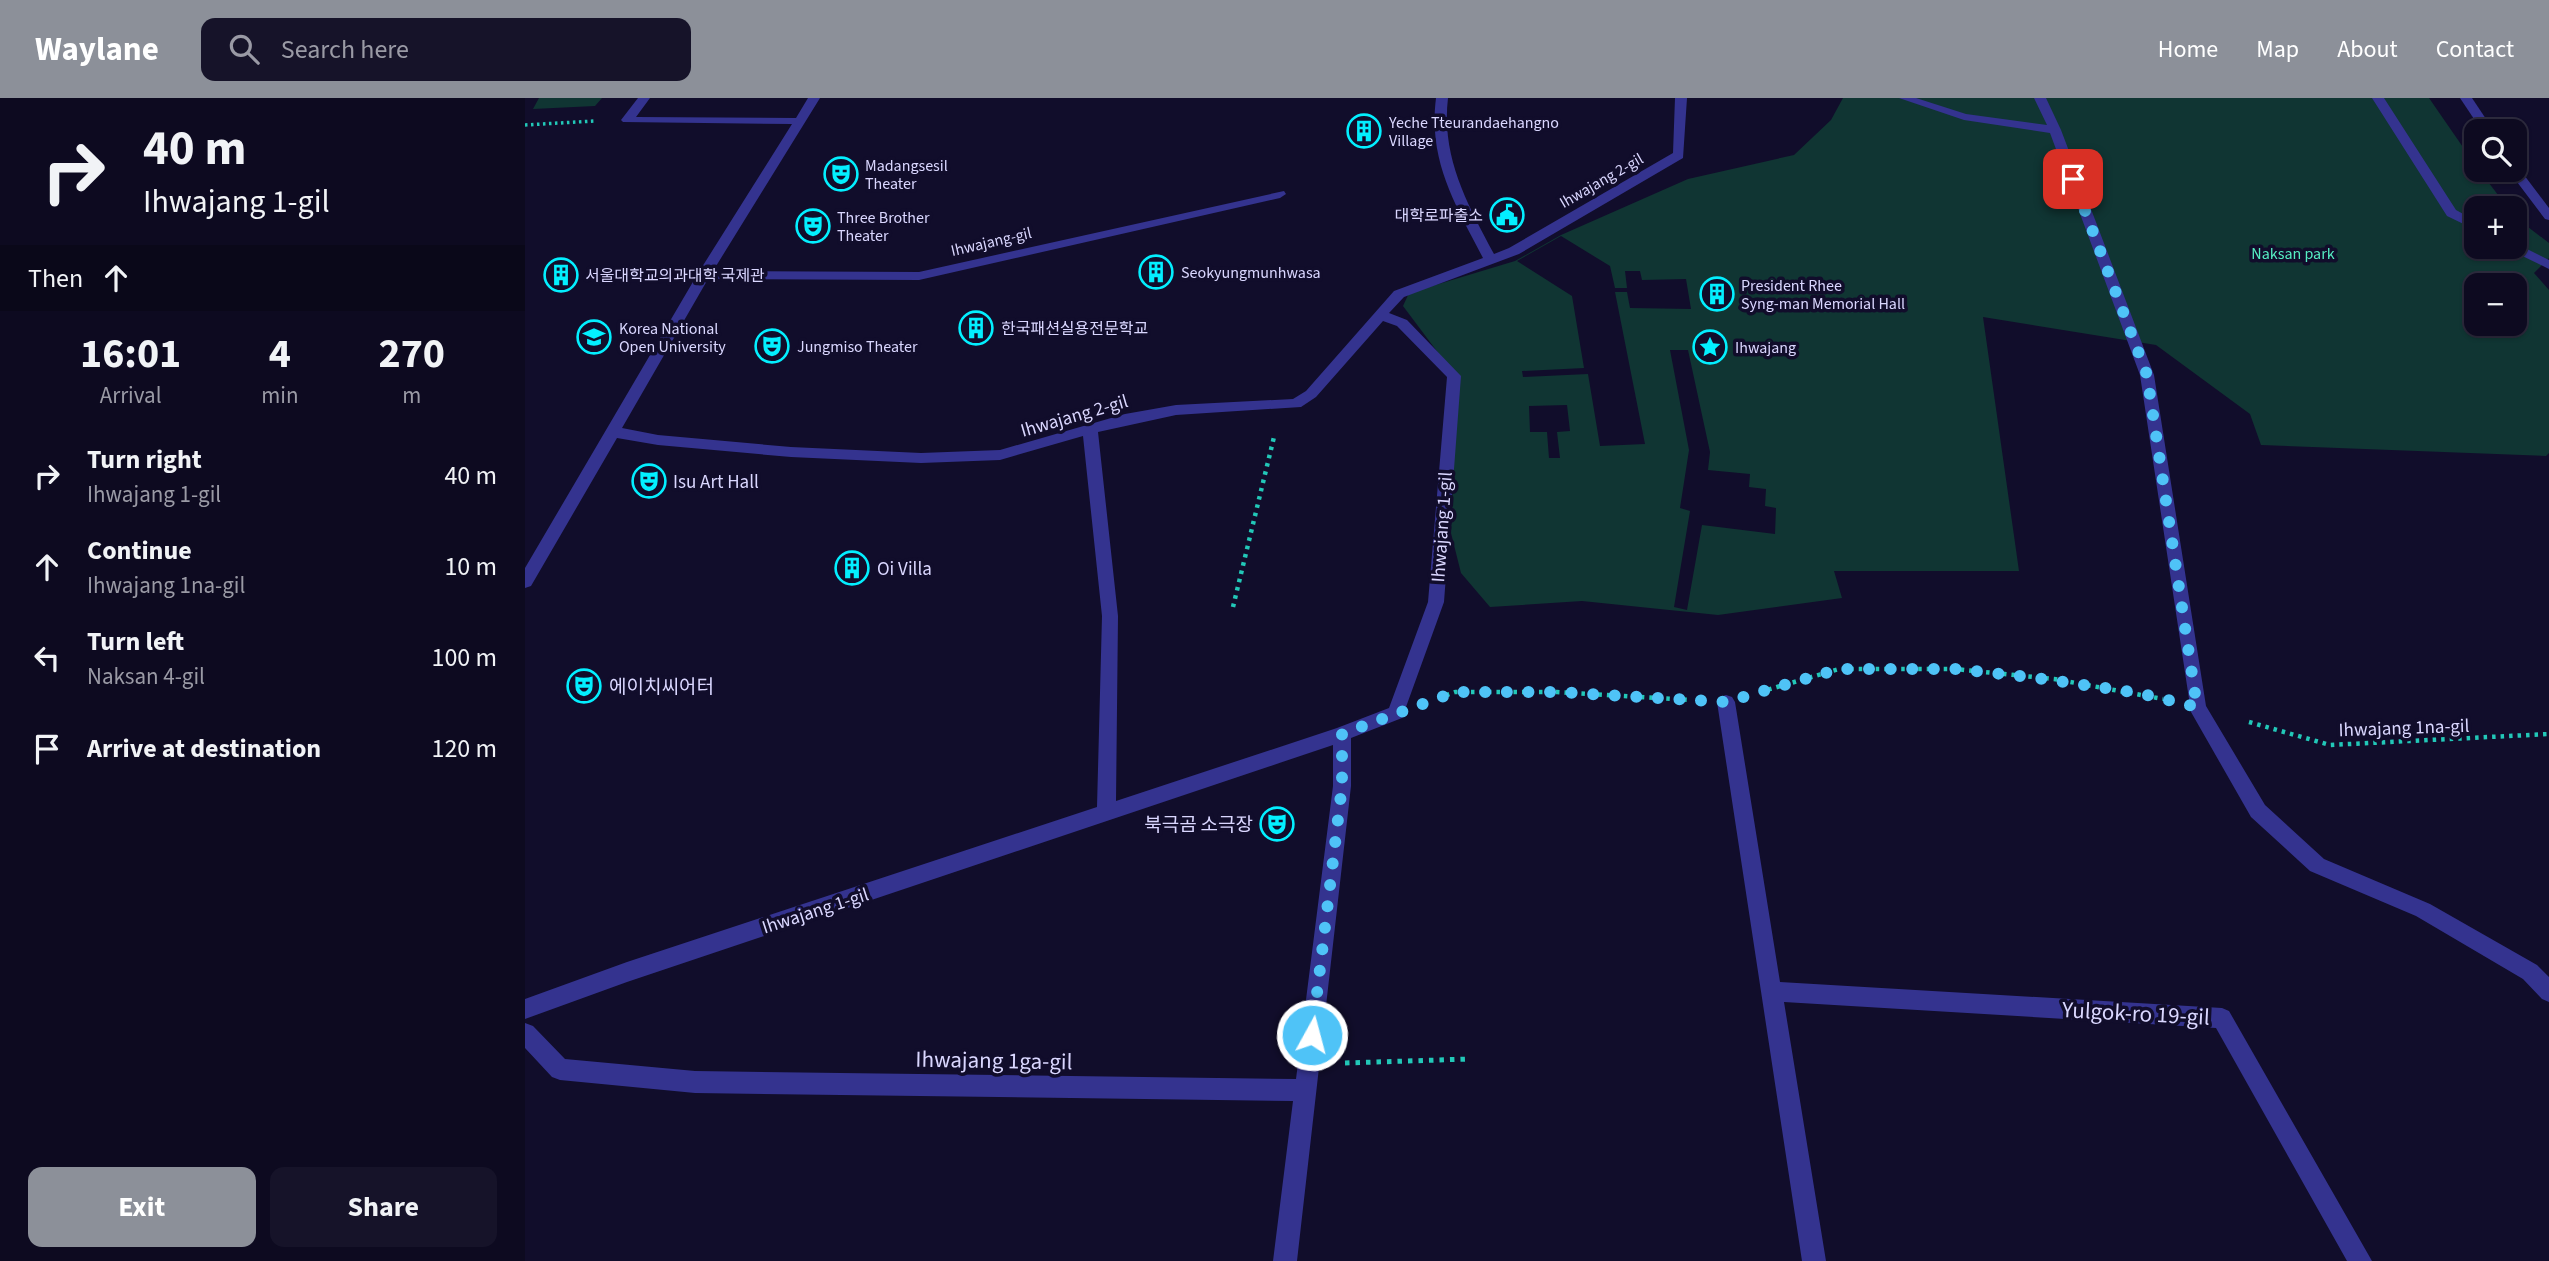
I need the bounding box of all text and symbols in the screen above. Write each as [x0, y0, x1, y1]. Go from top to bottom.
search box [201, 18, 691, 81]
text: Waylane [35, 26, 159, 73]
icon: search [225, 30, 263, 68]
text: Search here [281, 31, 409, 68]
text: Home [2158, 32, 2218, 67]
text: Map [2256, 32, 2299, 67]
text: About [2337, 32, 2398, 67]
text: Contact [2436, 32, 2514, 67]
building icon: Yeche Tteurandaehangno Village [1345, 112, 1383, 150]
place label: Yeche Tteurandaehangno Village [1388, 112, 1559, 152]
text: 40 m [143, 114, 247, 184]
map controls [2464, 119, 2527, 336]
button: search [2464, 119, 2527, 182]
icon: right [28, 126, 119, 217]
street label: Ihwajang 2-gil [1556, 148, 1647, 214]
pin [2043, 149, 2103, 209]
theatre icon: Madangsesil Theater [822, 155, 860, 193]
place label: Madangsesil Theater [865, 155, 948, 195]
icon: arrive [2054, 160, 2092, 198]
text: Ihwajang 1-gil [143, 179, 330, 225]
public building icon: 대학로파출소 [1488, 196, 1526, 234]
button: + [2464, 196, 2527, 259]
place label: 대학로파출소 [1395, 205, 1483, 227]
theatre icon: Three Brother Theater [794, 207, 832, 245]
place label: Three Brother Theater [837, 207, 930, 247]
street label: Ihwajang-gil [949, 222, 1034, 262]
park label: Naksan park [2251, 243, 2335, 265]
building icon: Seokyungmunhwasa [1137, 253, 1175, 291]
building icon: 서울대학교의과대학 국제관 [542, 256, 580, 294]
icon: ahead [97, 259, 135, 297]
text: Then [28, 260, 83, 297]
place label: Seokyungmunhwasa [1181, 262, 1321, 284]
place label: 서울대학교의과대학 국제관 [585, 265, 765, 287]
button: − [2464, 273, 2527, 336]
building icon: President Rhee Syng-man Memorial Hall [1698, 275, 1736, 313]
place label: President Rhee Syng-man Memorial Hall [1741, 275, 1905, 315]
building icon: 한국패션실용전문학교 [957, 309, 995, 347]
school or university icon: Korea National Open University [575, 318, 613, 356]
place label: Korea National Open University [619, 318, 726, 358]
place label: 한국패션실용전문학교 [1001, 318, 1148, 340]
text: 16:01 [80, 324, 181, 384]
text: 4 [269, 324, 291, 384]
text: 270 [378, 324, 445, 384]
theatre icon: Jungmiso Theater [753, 327, 791, 365]
place icon: Ihwajang [1691, 328, 1729, 366]
place label: Jungmiso Theater [797, 336, 918, 358]
place label: Ihwajang [1735, 337, 1796, 359]
text: Arrival [100, 379, 162, 412]
text: min [261, 379, 299, 412]
text: m [402, 379, 421, 412]
street label: Ihwajang 2-gil [1017, 388, 1132, 445]
text: Turn right [87, 441, 202, 478]
icon: right [28, 457, 66, 495]
text: 40 m [444, 457, 497, 494]
theatre icon: Isu Art Hall [630, 462, 668, 500]
place label: Isu Art Hall [673, 469, 759, 496]
street label: Ihwajang 1-gil [1425, 471, 1460, 583]
text: Ihwajang 1-gil [87, 478, 221, 511]
text: Continue [87, 532, 192, 569]
icon: ahead [28, 548, 66, 586]
text: 10 m [444, 548, 497, 585]
building icon: Oi Villa [833, 549, 871, 587]
place label: Oi Villa [877, 556, 932, 583]
text: Ihwajang 1na-gil [87, 569, 245, 602]
text: Turn left [87, 623, 184, 660]
icon: left [28, 639, 66, 677]
text: 100 m [431, 639, 497, 676]
text: Naksan 4-gil [87, 660, 205, 693]
theatre icon: 에이치씨어터 [565, 667, 603, 705]
place label: 에이치씨어터 [609, 674, 714, 701]
street label: Ihwajang 1na-gil [2338, 713, 2470, 744]
icon: arrive [28, 730, 66, 768]
text: Arrive at destination [87, 730, 321, 767]
text: 120 m [431, 730, 497, 767]
theatre icon: 북극곰 소극장 [1258, 805, 1296, 843]
place label: 북극곰 소극장 [1144, 812, 1253, 839]
street label: Ihwajang 1-gil [759, 881, 872, 941]
street label: Yulgok-ro 19-gil [2060, 993, 2211, 1034]
position arrow [1275, 998, 1349, 1072]
street label: Ihwajang 1ga-gil [915, 1043, 1073, 1078]
button: Exit [28, 1167, 256, 1247]
button: Share [270, 1167, 497, 1247]

